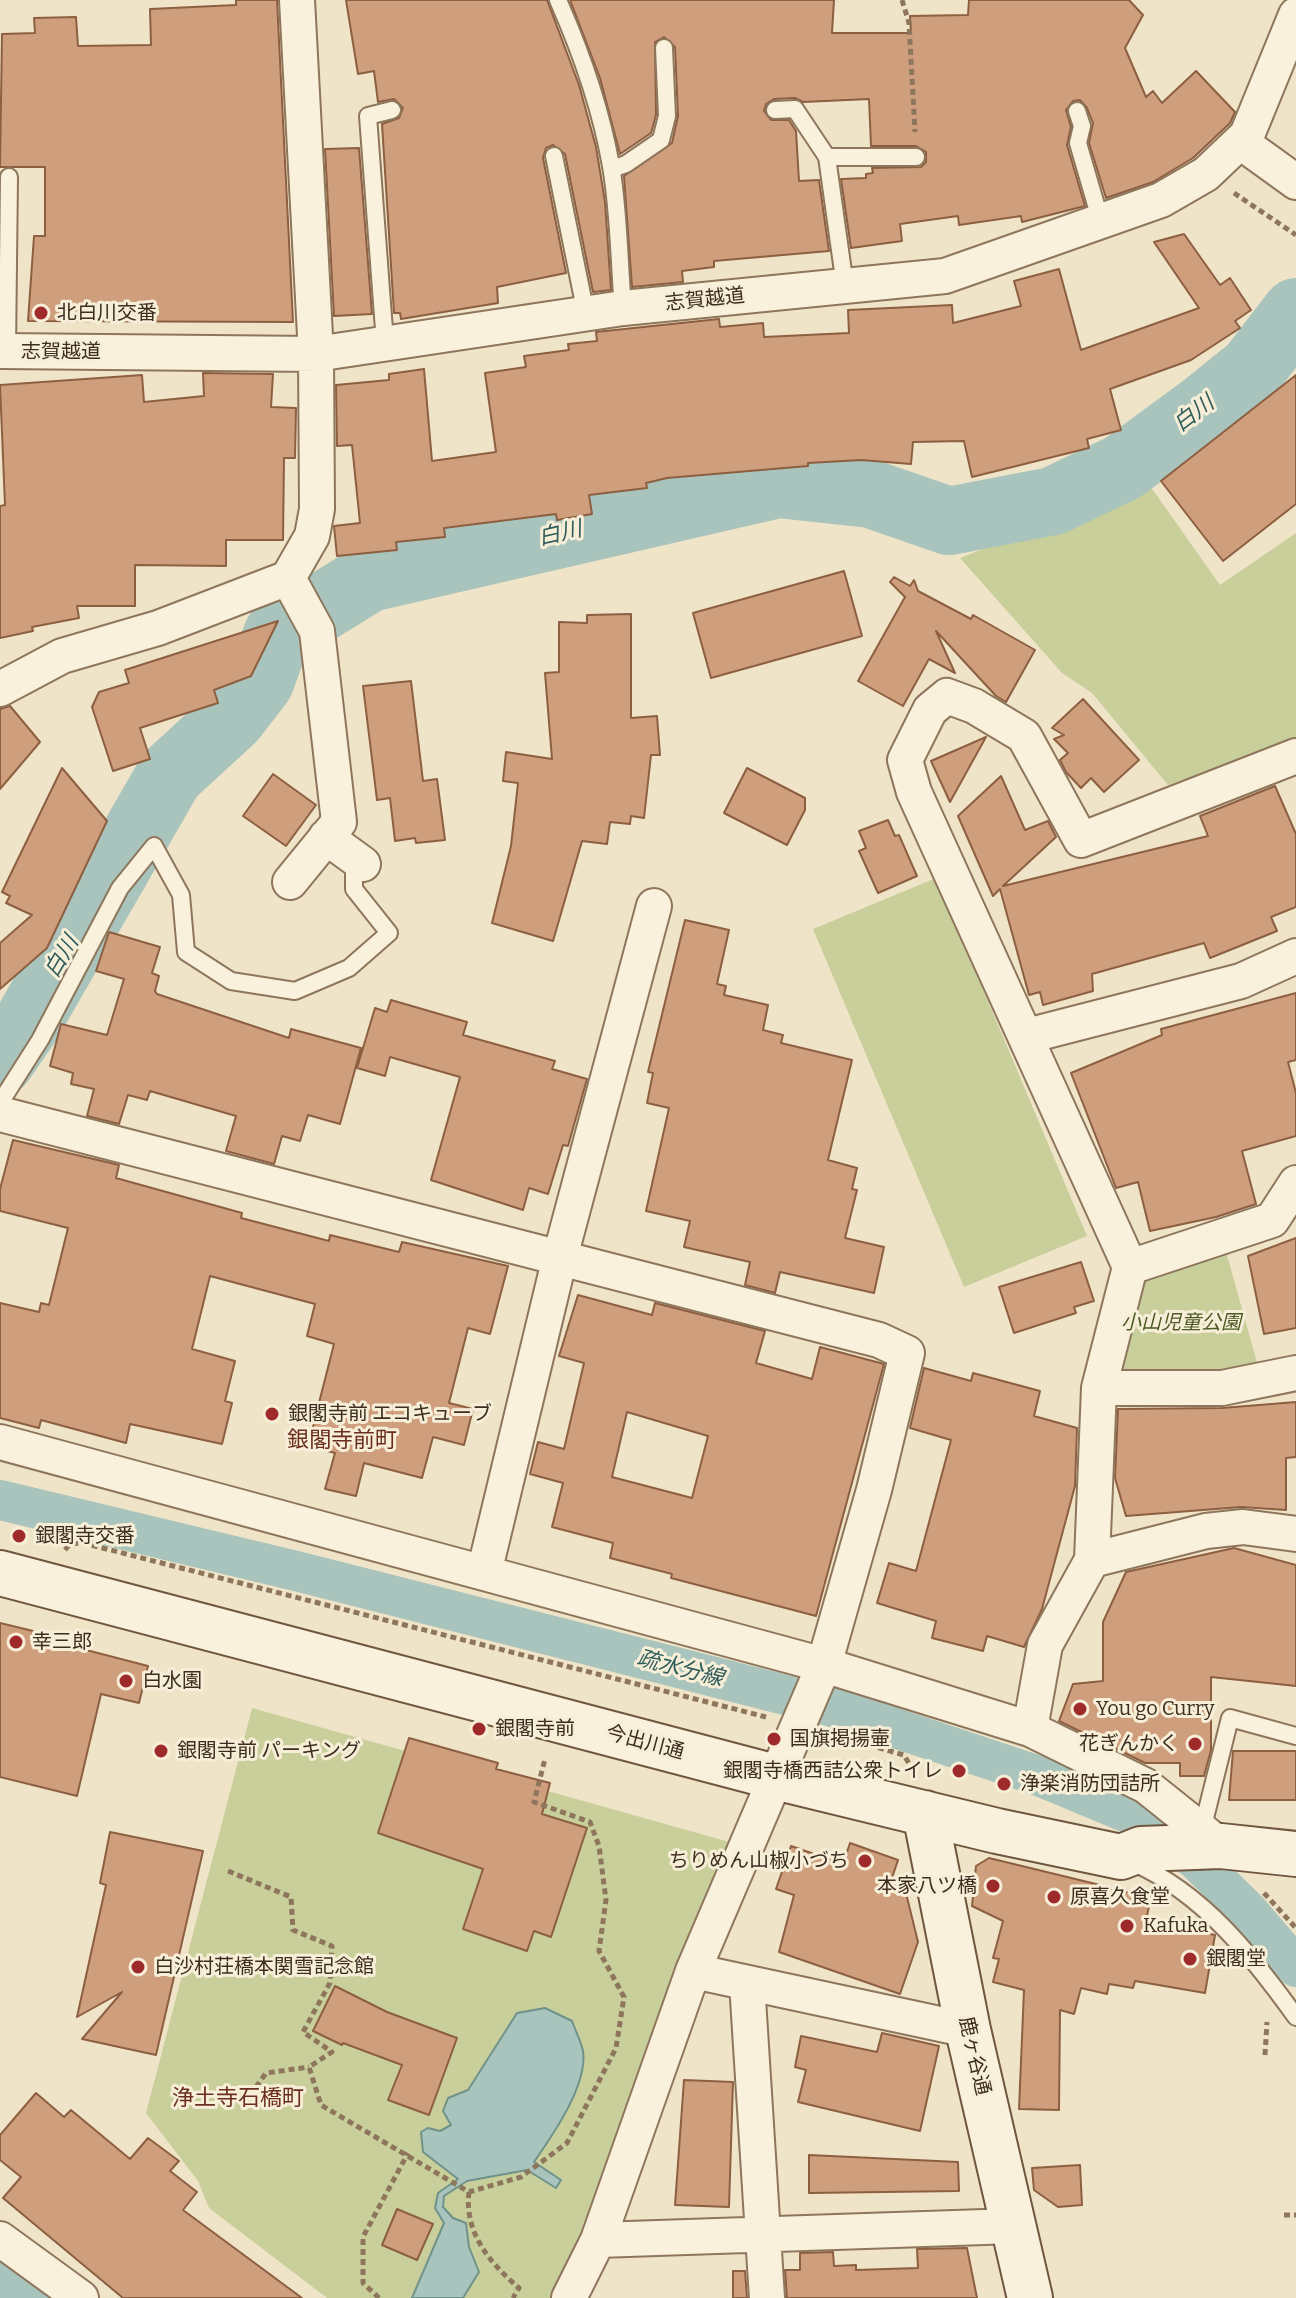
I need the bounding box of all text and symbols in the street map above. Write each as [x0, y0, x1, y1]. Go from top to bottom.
street label: 志賀越道 [664, 284, 746, 316]
place label: 北白川交番 [57, 301, 157, 325]
marker: 北白川交番 [32, 304, 50, 322]
street label: 志賀越道 [21, 340, 101, 364]
water label: 白川 [1168, 390, 1220, 438]
water label: 白川 [536, 516, 584, 552]
water label: 白川 [39, 931, 85, 983]
park label: 小山児童公園 [1121, 1311, 1241, 1335]
place label: 銀閣寺前 エコキューブ [288, 1402, 492, 1426]
marker: 銀閣寺前 エコキューブ [263, 1405, 281, 1423]
district label: 銀閣寺前町 [287, 1428, 397, 1454]
place label: 銀閣寺交番 [35, 1524, 135, 1548]
marker: 銀閣寺交番 [10, 1527, 28, 1545]
place label: 幸三郎 [32, 1630, 92, 1654]
marker: 幸三郎 [7, 1633, 25, 1651]
water label: 疏水分線 [634, 1646, 726, 1692]
place label: 白水園 [142, 1669, 202, 1693]
marker: 白水園 [117, 1672, 135, 1690]
place label: You go Curry [1096, 1697, 1215, 1721]
marker: You go Curry [1071, 1700, 1089, 1718]
place label: 銀閣寺前 [495, 1717, 575, 1741]
marker: 銀閣寺前 [470, 1720, 488, 1738]
street label: 今出川通 [603, 1721, 687, 1765]
place label: 国旗掲揚壷 [790, 1727, 890, 1751]
marker: 国旗掲揚壷 [765, 1730, 783, 1748]
place label: 花ぎんかく [1079, 1732, 1179, 1756]
marker: 花ぎんかく [1186, 1735, 1204, 1753]
place label: 銀閣寺前 パーキング [177, 1739, 361, 1763]
marker: 銀閣寺前 パーキング [152, 1742, 170, 1760]
place label: 銀閣寺橋西詰公衆トイレ [723, 1759, 943, 1783]
marker: 銀閣寺橋西詰公衆トイレ [950, 1762, 968, 1780]
place label: 浄楽消防団詰所 [1020, 1772, 1160, 1796]
marker: 浄楽消防団詰所 [995, 1775, 1013, 1793]
place label: ちりめん山椒小づち [669, 1849, 849, 1873]
marker: ちりめん山椒小づち [856, 1852, 874, 1870]
place label: 本家八ツ橋 [877, 1874, 977, 1898]
marker: 本家八ツ橋 [984, 1877, 1002, 1895]
place label: 原喜久食堂 [1070, 1885, 1170, 1909]
marker: 原喜久食堂 [1045, 1888, 1063, 1906]
place label: Kafuka [1143, 1914, 1208, 1938]
marker: Kafuka [1118, 1917, 1136, 1935]
place label: 銀閣堂 [1206, 1947, 1266, 1971]
marker: 銀閣堂 [1181, 1950, 1199, 1968]
place label: 白沙村荘橋本関雪記念館 [154, 1955, 374, 1979]
marker: 白沙村荘橋本関雪記念館 [129, 1958, 147, 1976]
street label: 鹿ヶ谷通 [953, 2014, 995, 2098]
district label: 浄土寺石橋町 [172, 2086, 304, 2112]

